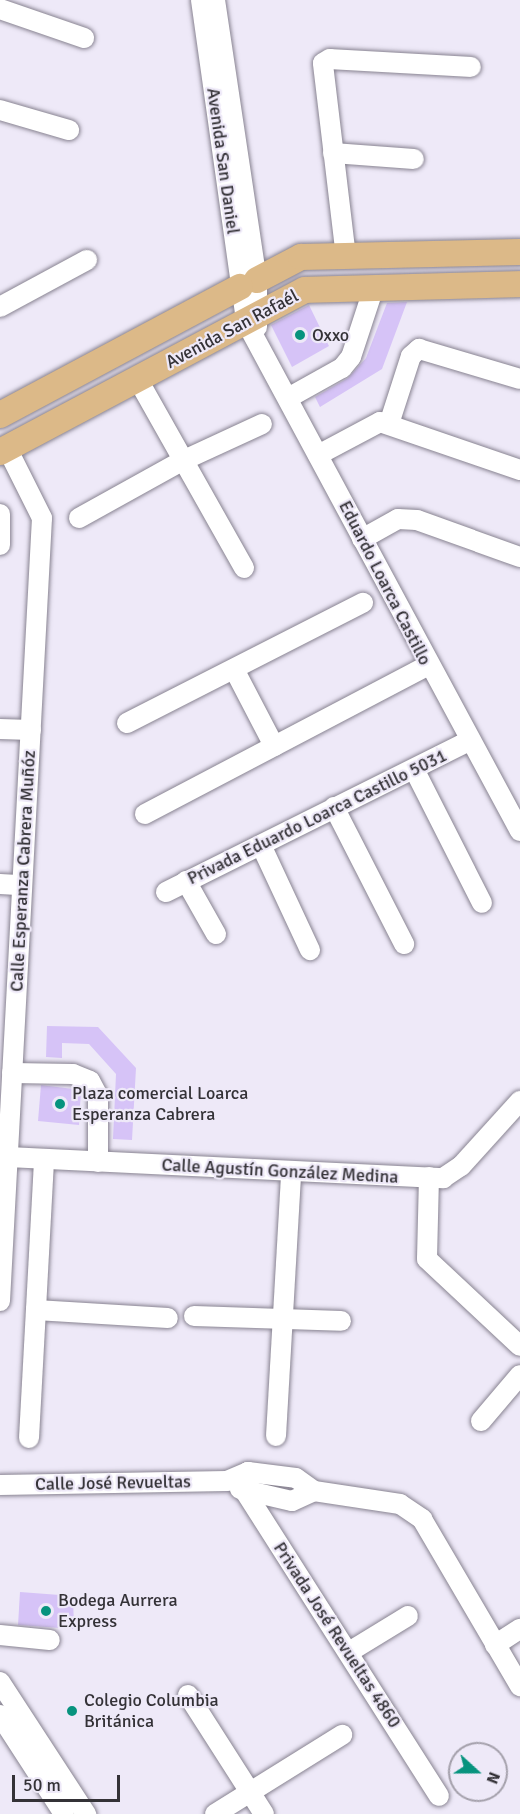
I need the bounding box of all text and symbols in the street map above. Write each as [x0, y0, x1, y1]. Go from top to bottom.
street label: Avenida San Daniel [202, 86, 244, 236]
street label: Avenida San Rafaél [162, 285, 302, 373]
place label: Oxxo [312, 324, 349, 346]
marker: Oxxo [293, 328, 307, 342]
street label: Eduardo Loarca Castillo [334, 497, 436, 669]
street label: Privada Eduardo Loarca Castillo 5031 [184, 745, 450, 889]
street label: Calle Esperanza Cabrera Muñóz [6, 750, 40, 992]
place label: Plaza comercial Loarca Esperanza Cabrera [72, 1083, 248, 1126]
marker: Plaza comercial Loarca Esperanza Cabrera [53, 1097, 67, 1111]
street label: Calle Agustín González Medina [161, 1154, 399, 1188]
street label: Calle José Revueltas [35, 1471, 191, 1495]
street label: Privada José Revueltas 4860 [269, 1538, 405, 1732]
place label: Bodega Aurrera Express [58, 1590, 178, 1632]
marker: Bodega Aurrera Express [39, 1604, 53, 1618]
place label: Colegio Columbia Británica [84, 1690, 219, 1732]
marker: Colegio Columbia Británica [65, 1704, 79, 1718]
north arrow [448, 1742, 508, 1802]
scale bar [15, 1763, 123, 1801]
text: N [482, 1769, 504, 1787]
text: 50 m [23, 1774, 61, 1796]

